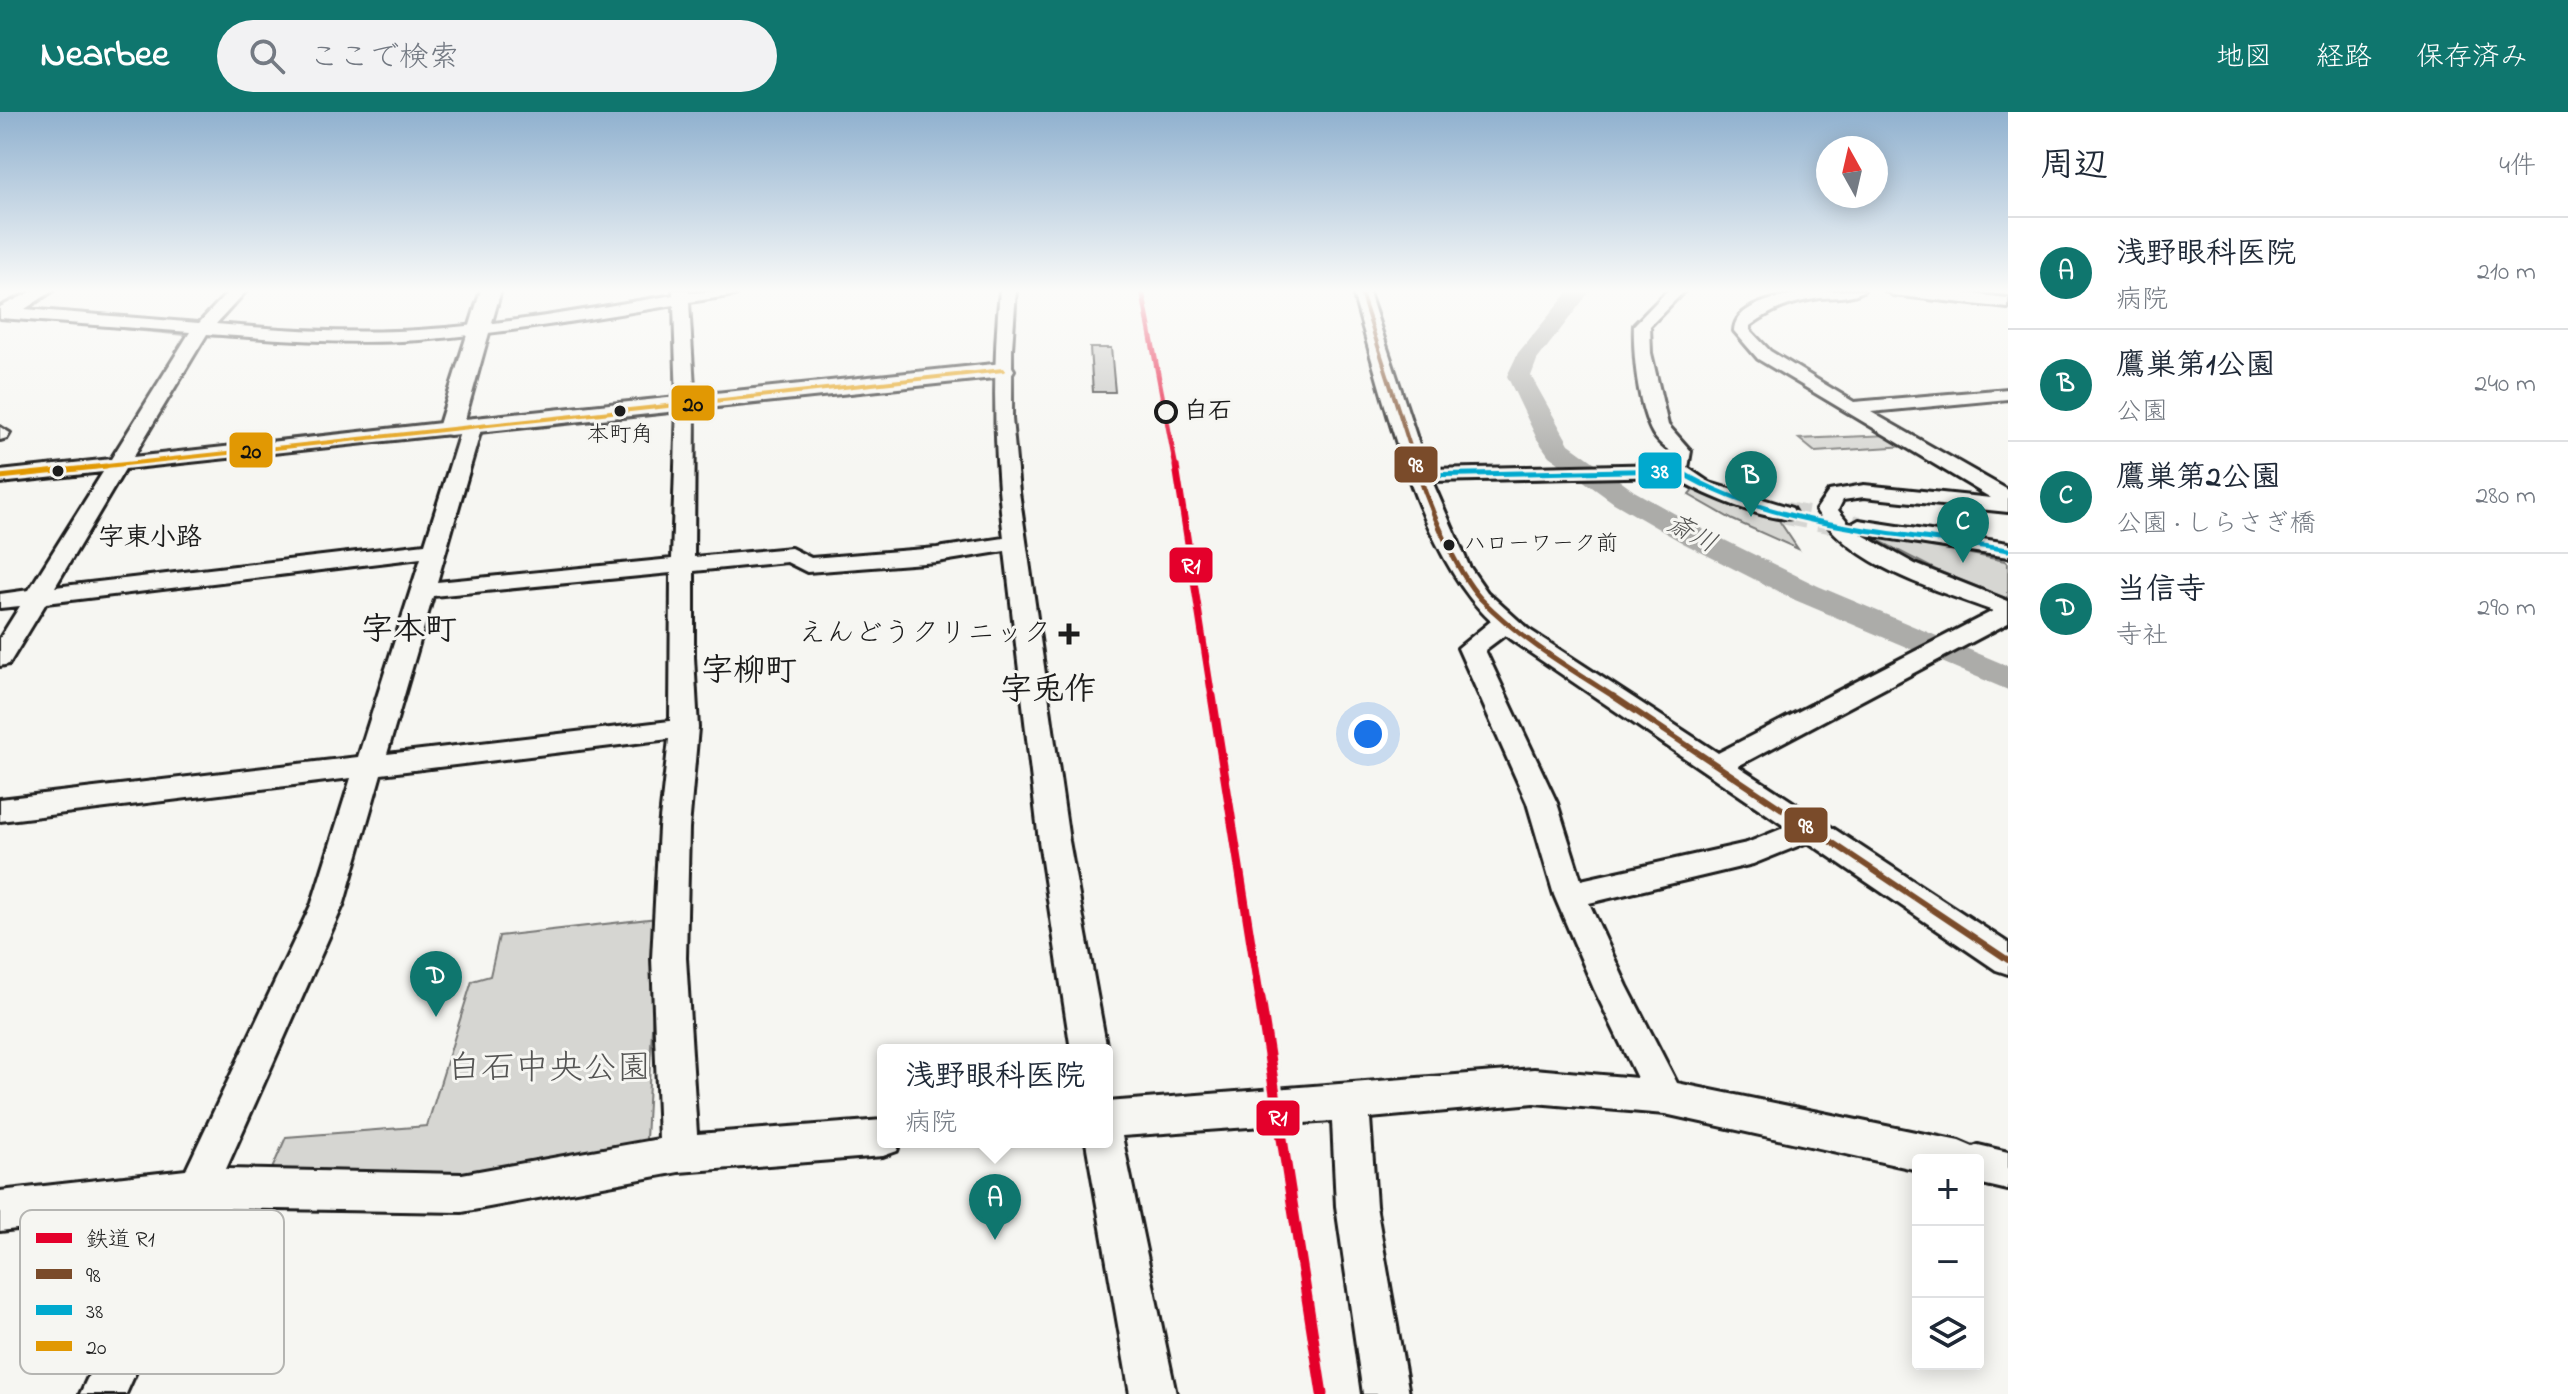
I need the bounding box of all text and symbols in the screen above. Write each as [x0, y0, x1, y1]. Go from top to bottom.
search box [217, 20, 777, 92]
text: Nearbee [40, 28, 169, 84]
icon: search [245, 34, 289, 78]
text: ここで検索 [309, 37, 459, 81]
text: 地図 [2216, 38, 2272, 79]
text: 経路 [2316, 38, 2372, 79]
text: 保存済み [2416, 38, 2528, 79]
north arrow [1816, 136, 1888, 208]
text: 周辺 [2040, 142, 2108, 192]
text: 4件 [2499, 148, 2536, 186]
text: 浅野眼科医院 [2116, 233, 2296, 277]
text: A [2058, 254, 2074, 292]
text: 210 m [2477, 254, 2536, 292]
text: 病院 [2116, 282, 2168, 320]
text: 鷹巣第1公園 [2116, 345, 2276, 389]
text: B [2057, 366, 2075, 404]
text: 240 m [2474, 366, 2536, 404]
line badge: 20 [670, 384, 716, 422]
text: 20 [682, 390, 704, 422]
text: 公園 [2116, 394, 2168, 432]
place label: 白石 [1184, 395, 1232, 430]
marker: 白石 [1155, 401, 1177, 423]
marker: 本町角 [612, 403, 628, 419]
place label: 本町角 [587, 420, 653, 452]
line badge: 20 [228, 431, 274, 469]
text: 20 [240, 437, 262, 469]
line badge: 98 [1393, 445, 1439, 484]
text: 98 [1408, 451, 1424, 483]
line badge: 38 [1637, 451, 1683, 490]
pin: B [1725, 451, 1777, 517]
text: 38 [1650, 457, 1669, 489]
text: 鷹巣第2公園 [2116, 457, 2281, 501]
unlabelled marker [50, 463, 66, 479]
text: C [2059, 478, 2073, 516]
text: 280 m [2475, 478, 2536, 516]
pin: C [1937, 497, 1989, 563]
water label: 斎川 [1659, 506, 1723, 564]
text: 公園 · しらさぎ橋 [2116, 506, 2316, 544]
district label: 字東小路 [98, 520, 202, 558]
place label: ハローワーク前 [1464, 529, 1618, 561]
marker: ハローワーク前 [1441, 537, 1457, 553]
line badge: R1 [1168, 546, 1214, 584]
text: R1 [1181, 552, 1201, 584]
text: 当信寺 [2116, 569, 2206, 613]
text: D [2056, 590, 2076, 628]
text: 290 m [2477, 590, 2536, 628]
district label: 字本町 [361, 608, 457, 655]
place label: えんどうクリニック [798, 614, 1051, 655]
text: 寺社 [2116, 618, 2168, 656]
marker: えんどうクリニック [1058, 623, 1080, 645]
district label: 字柳町 [701, 649, 797, 696]
district label: 字兎作 [1000, 668, 1096, 715]
your location [1348, 714, 1388, 754]
line badge: 98 [1783, 806, 1829, 844]
text: 98 [1798, 812, 1814, 844]
pin: D [410, 951, 462, 1017]
popup [877, 1044, 1113, 1148]
park label: 白石中央公園 [447, 1045, 651, 1095]
text: 浅野眼科医院 [905, 1056, 1085, 1100]
line badge: R1 [1255, 1099, 1301, 1137]
text: R1 [1268, 1104, 1288, 1136]
text: 病院 [905, 1105, 957, 1143]
map controls [1912, 1154, 1984, 1370]
button: + [1912, 1154, 1984, 1226]
pin: A [969, 1174, 1021, 1240]
legend [20, 1210, 284, 1374]
text: 鉄道 R1 [86, 1225, 155, 1257]
button: − [1912, 1226, 1984, 1298]
text: 98 [86, 1261, 101, 1293]
text: 38 [86, 1297, 103, 1329]
button: layers [1912, 1298, 1984, 1370]
text: 20 [86, 1333, 106, 1365]

